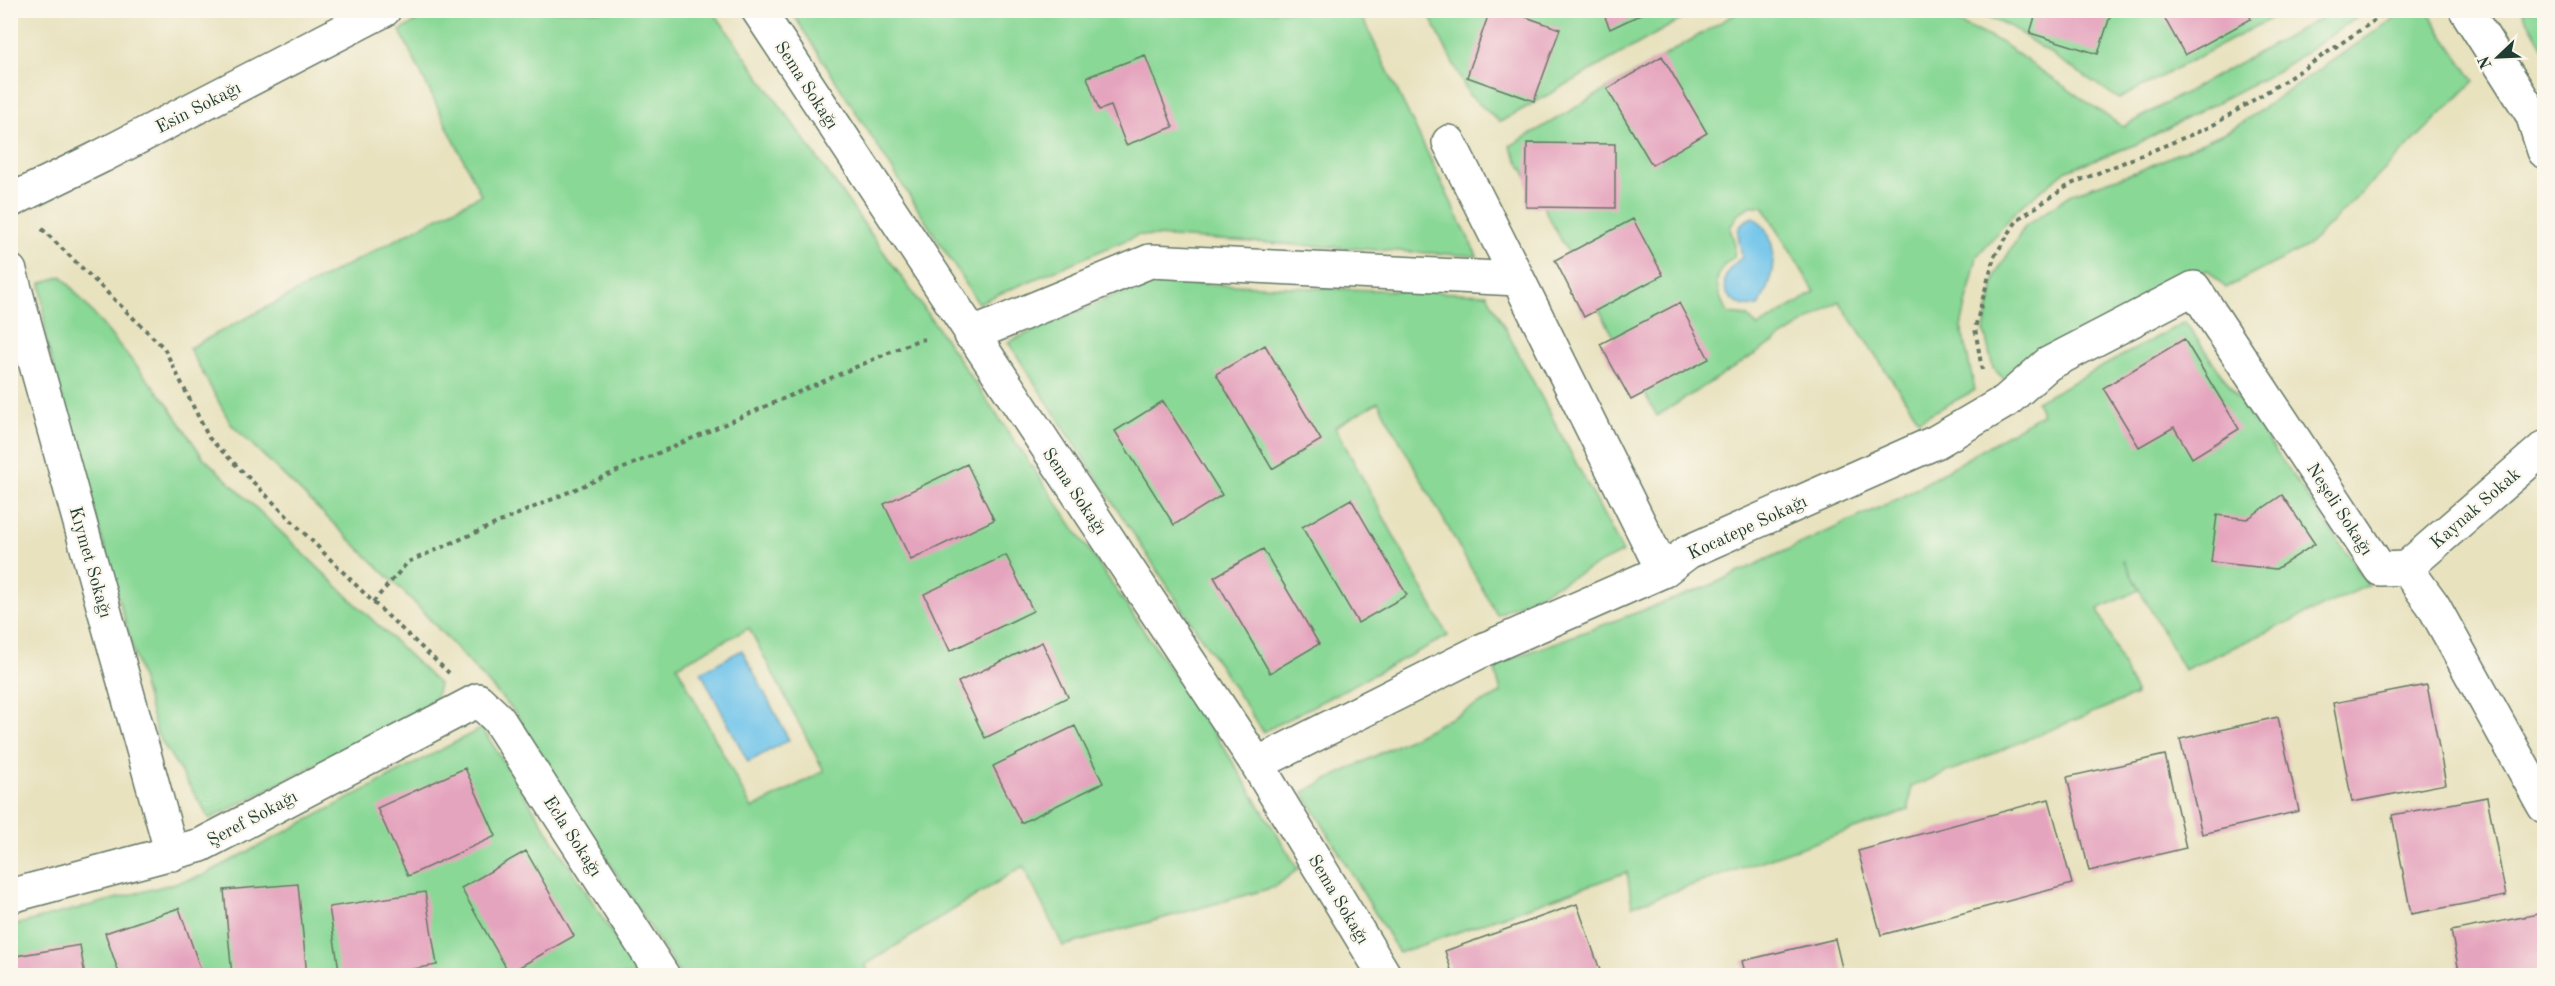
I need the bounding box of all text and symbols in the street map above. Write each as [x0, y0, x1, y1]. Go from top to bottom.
north arrow [2468, 27, 2528, 87]
street label: Sema Sokağı [771, 38, 841, 133]
text: N [2476, 53, 2496, 71]
street label: Esin Sokağı [153, 79, 244, 137]
street label: Sema Sokağı [1039, 445, 1110, 538]
street label: Neşeli Sokağı [2303, 460, 2376, 559]
street label: Kaynak Sokak [2427, 465, 2524, 552]
street label: Kocatepe Sokağı [1685, 492, 1810, 563]
street label: Kıymet Sokağı [66, 505, 115, 620]
street label: Şeref Sokağı [205, 788, 301, 850]
street label: Ecla Sokağı [540, 793, 605, 880]
street label: Sema Sokağı [1305, 852, 1372, 947]

